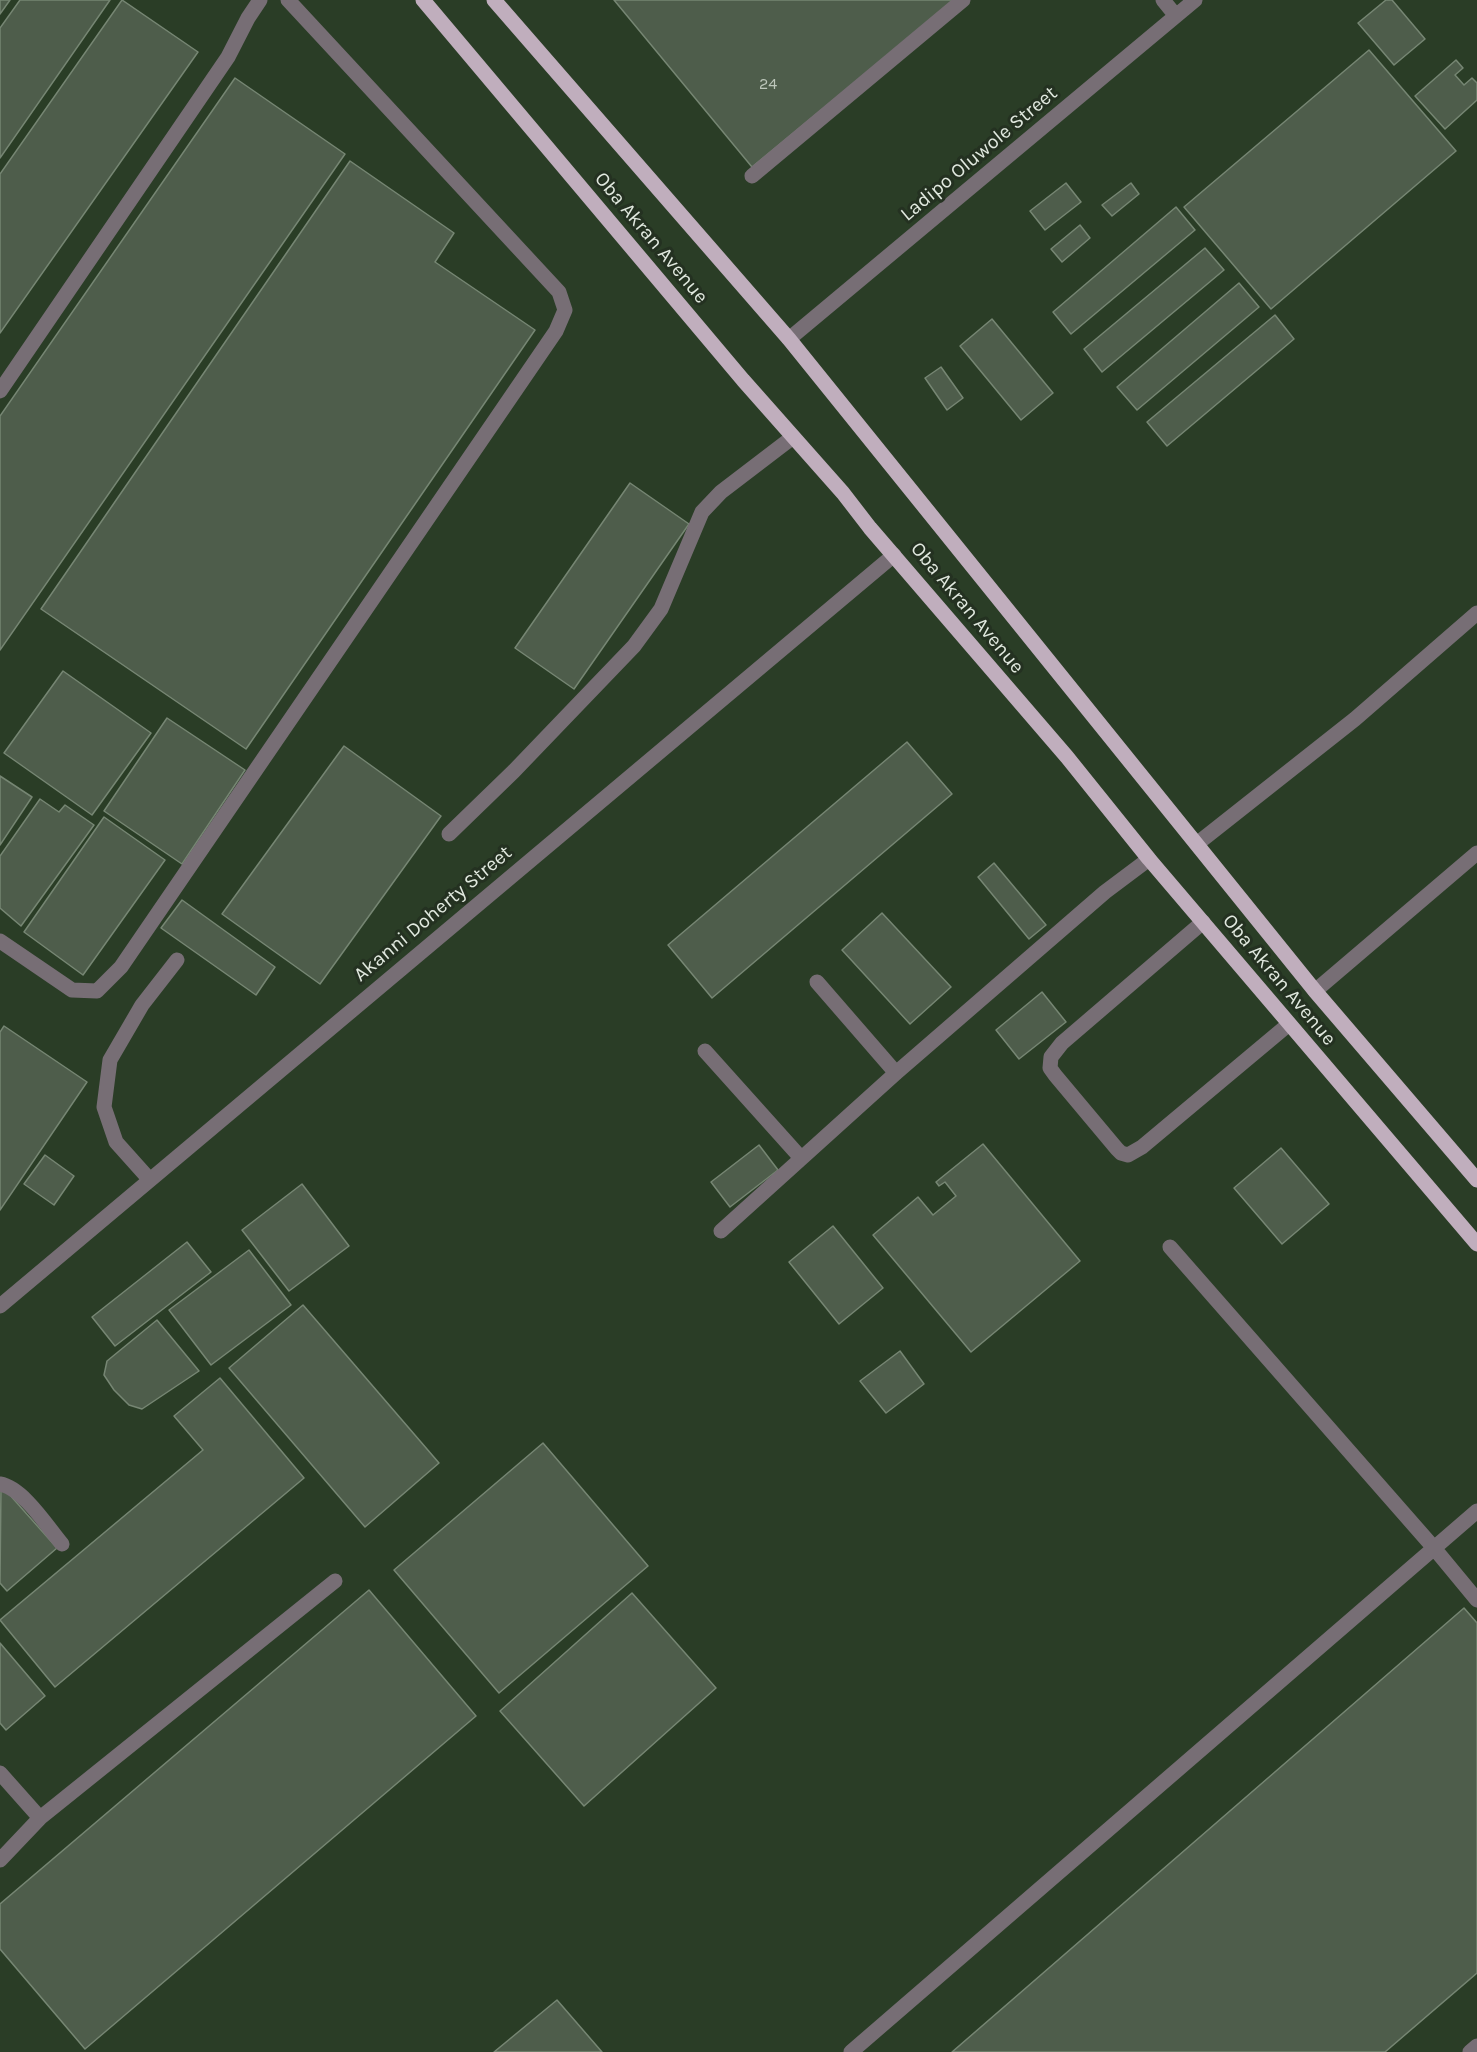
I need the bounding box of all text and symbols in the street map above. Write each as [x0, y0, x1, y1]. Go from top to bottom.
house number: 24 [759, 74, 777, 94]
street label: Ladipo Oluwole Street [896, 81, 1062, 227]
street label: Oba Akran Avenue [589, 167, 713, 309]
street label: Oba Akran Avenue [905, 537, 1029, 679]
street label: Akanni Doherty Street [349, 841, 517, 987]
street label: Oba Akran Avenue [1217, 909, 1341, 1051]

